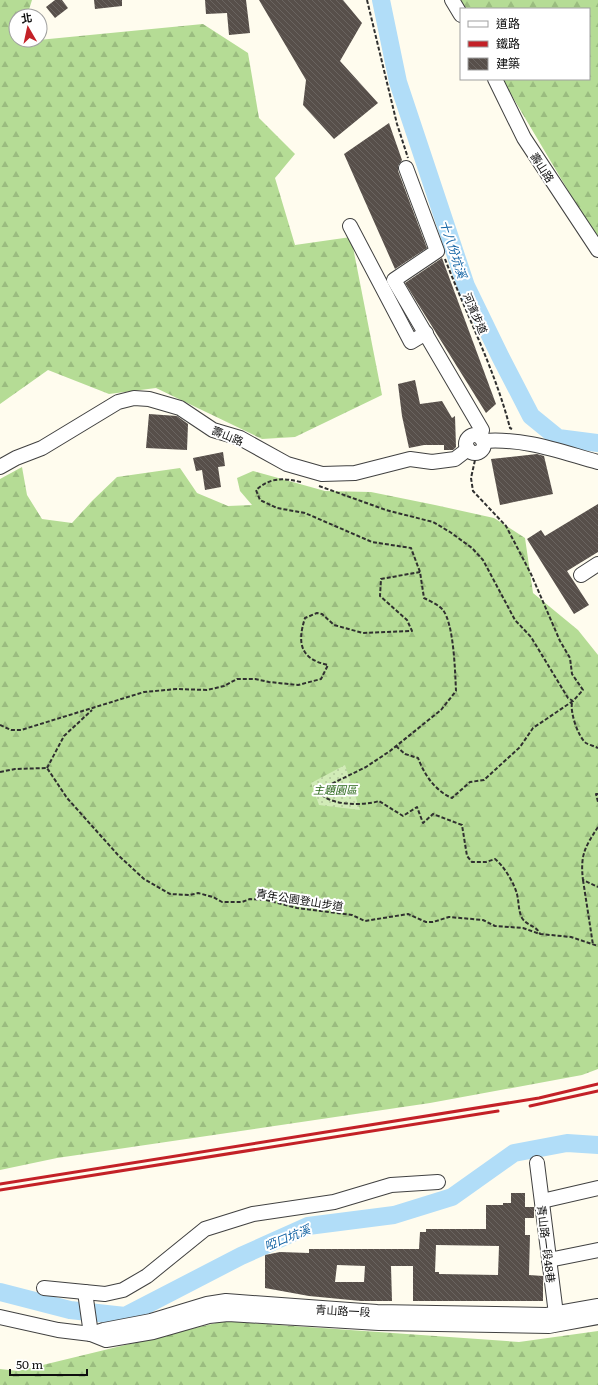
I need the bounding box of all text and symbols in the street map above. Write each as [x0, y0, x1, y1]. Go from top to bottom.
north arrow [8, 8, 48, 48]
text: 北 [20, 8, 33, 26]
legend [460, 8, 590, 80]
text: 道路 [496, 14, 520, 32]
text: 鐵路 [496, 34, 520, 52]
text: 建築 [496, 54, 520, 72]
street label: 壽山路 [527, 149, 559, 185]
water label: 十八份坑溪 [436, 218, 472, 282]
street label: 河濱步道 [460, 290, 492, 336]
street label: 壽山路 [210, 421, 246, 449]
park label: 主題園區 [313, 781, 359, 797]
street label: 青年公園登山步道 [255, 884, 345, 914]
street label: 青山路一段48巷 [534, 1204, 560, 1284]
water label: 啞口坑溪 [261, 1219, 314, 1254]
street label: 青山路一段 [315, 1301, 371, 1319]
scale bar [10, 1351, 87, 1377]
text: 50 m [16, 1355, 43, 1373]

